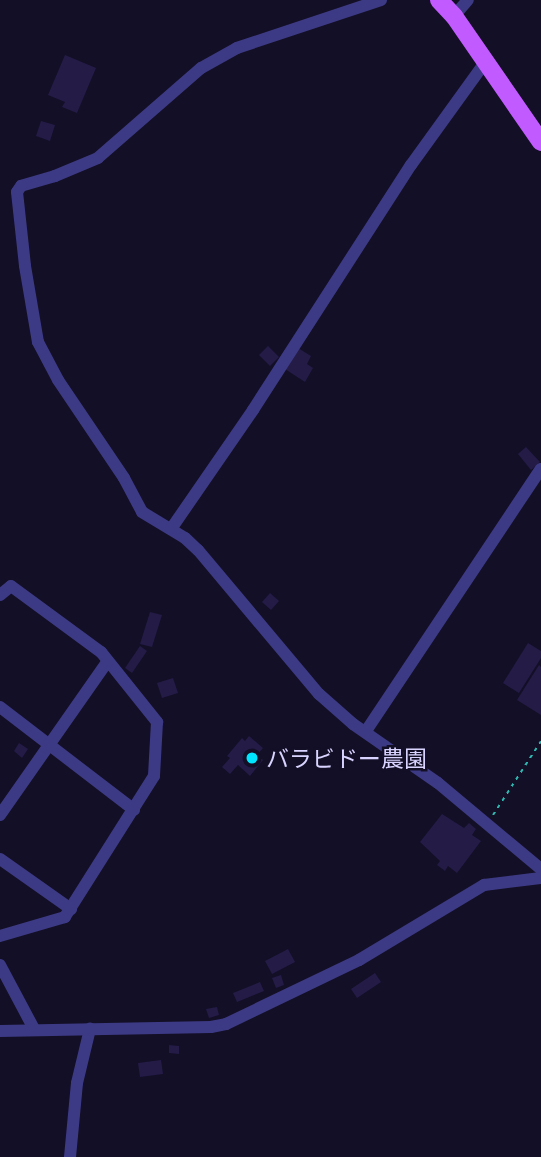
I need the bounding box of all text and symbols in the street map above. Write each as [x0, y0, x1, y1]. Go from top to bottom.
place label: バラビドー農園 [266, 744, 427, 772]
marker: バラビドー農園 [244, 750, 260, 766]

